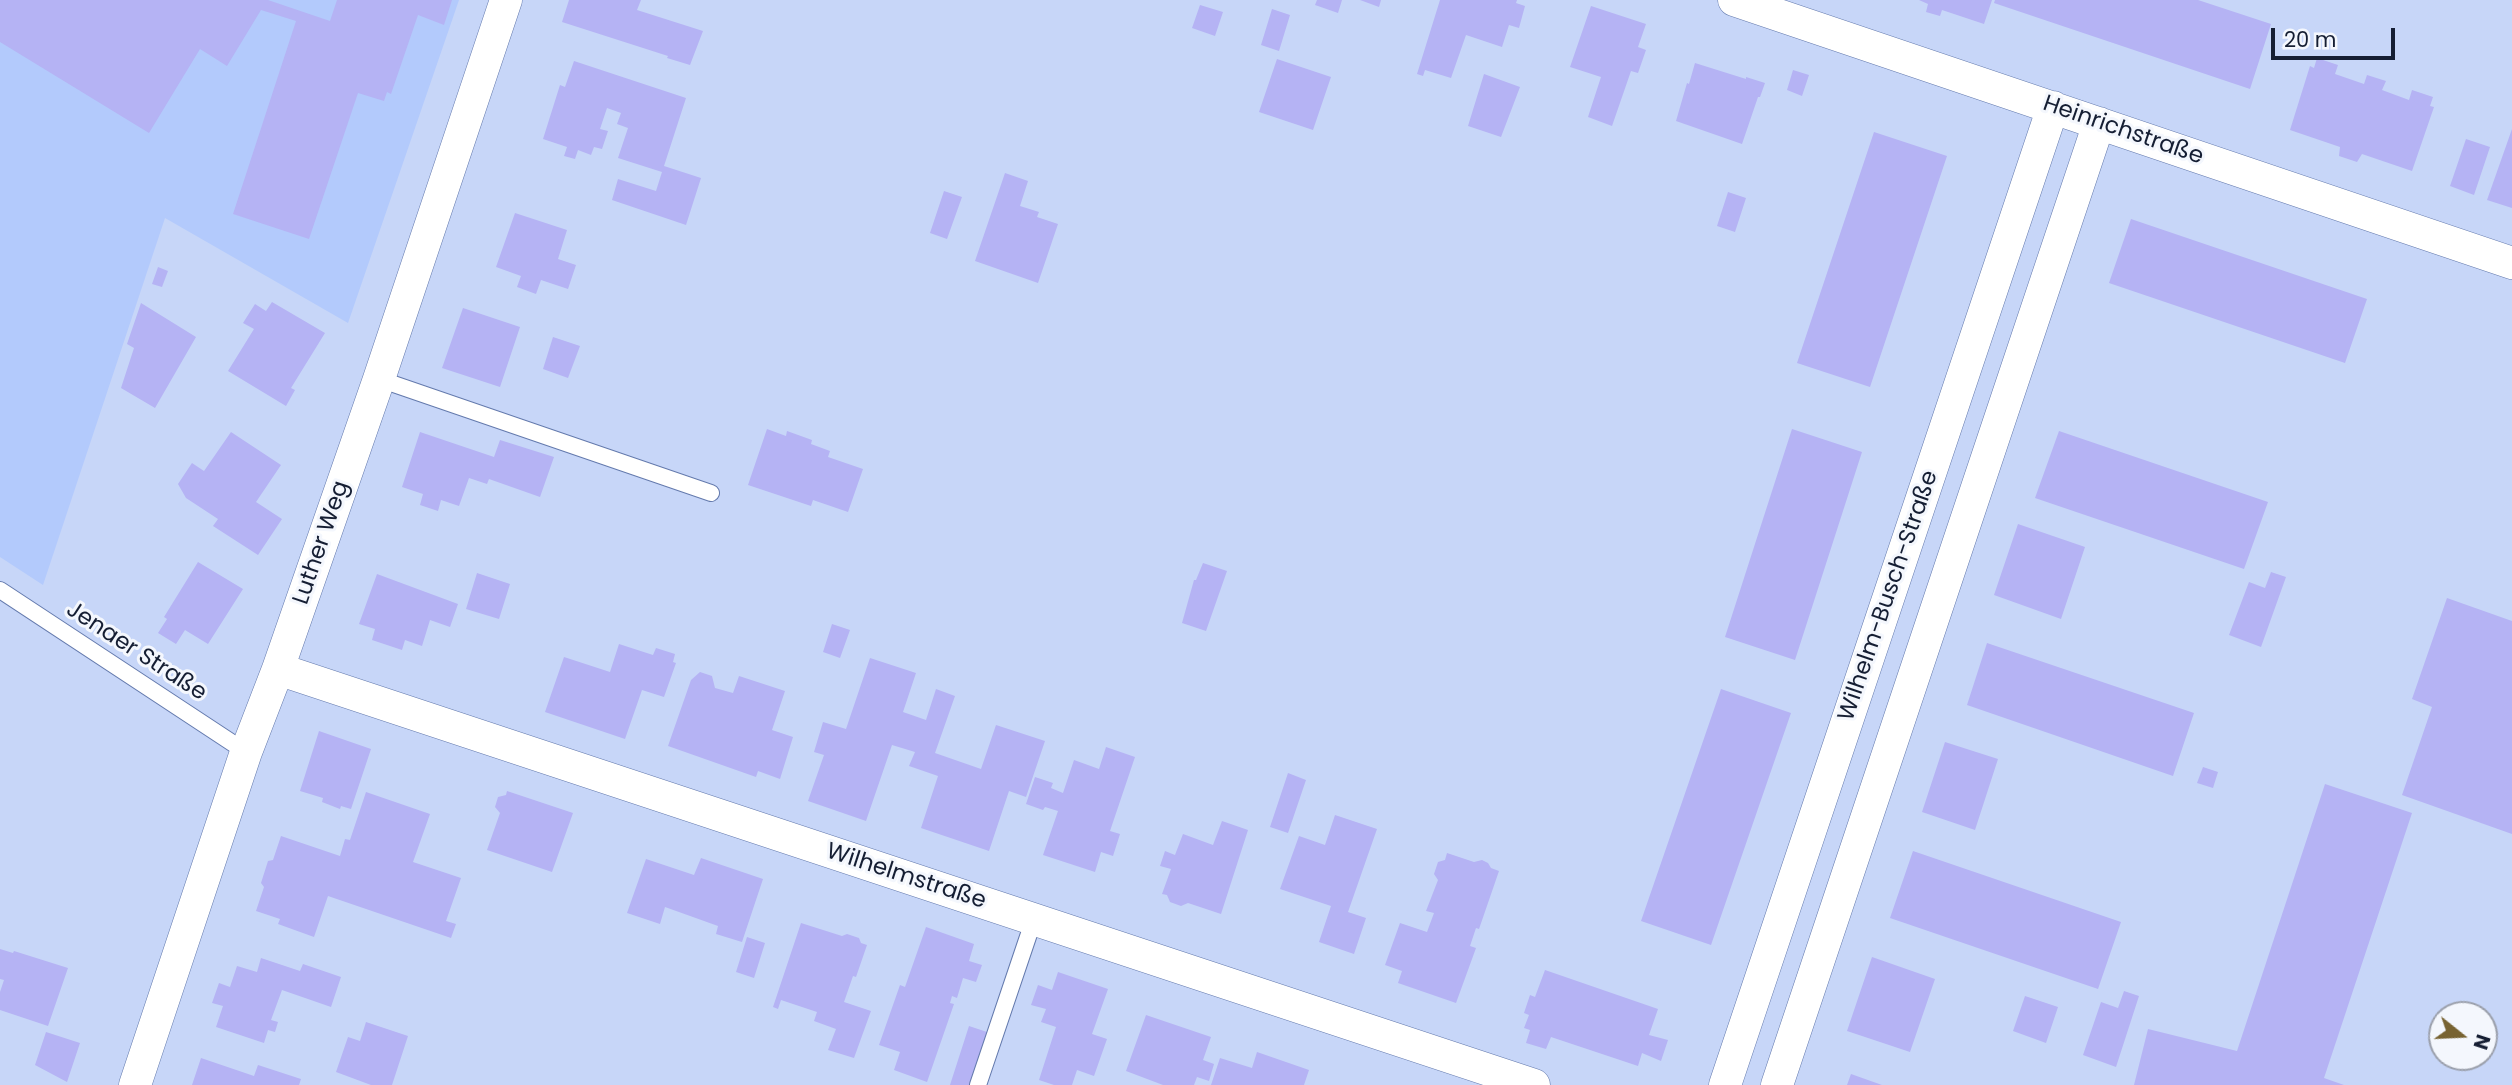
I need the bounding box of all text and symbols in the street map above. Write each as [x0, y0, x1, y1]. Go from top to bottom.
scale bar [2274, 14, 2398, 58]
text: 20 m [2284, 25, 2337, 54]
street label: Heinrichstraße [2039, 91, 2207, 171]
street label: Wilhelm-Busch-Straße [1833, 467, 1945, 725]
street label: Luther Weg [288, 478, 356, 608]
street label: Jenaer Straße [61, 596, 211, 708]
street label: Wilhelmstraße [823, 838, 989, 916]
north arrow [2428, 1001, 2498, 1071]
text: N [2466, 1031, 2497, 1053]

